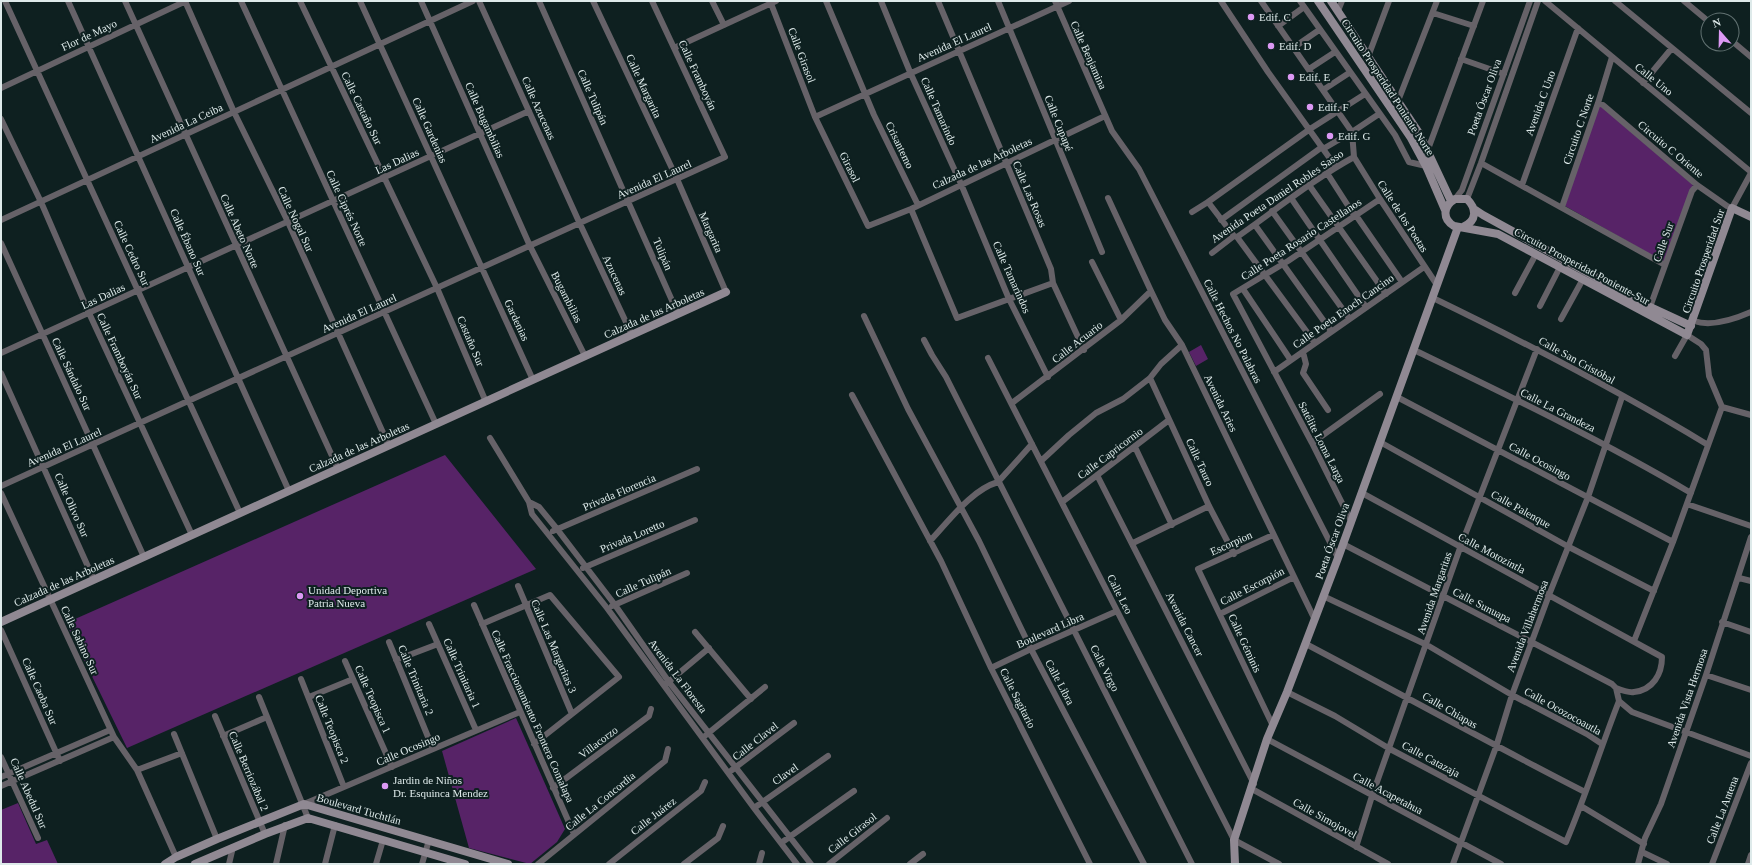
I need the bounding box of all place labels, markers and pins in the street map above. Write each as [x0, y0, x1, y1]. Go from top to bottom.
place label: Edif. C [1259, 11, 1291, 23]
marker: Edif. C [1246, 12, 1256, 22]
place label: Edif. D [1279, 40, 1311, 52]
marker: Edif. D [1266, 41, 1276, 51]
place label: Edif. E [1299, 71, 1330, 83]
marker: Edif. E [1286, 72, 1296, 82]
place label: Edif. F [1318, 101, 1349, 113]
marker: Edif. F [1305, 102, 1315, 112]
place label: Edif. G [1338, 130, 1370, 142]
marker: Edif. G [1325, 131, 1335, 141]
place label: Unidad Deportiva Patria Nueva [308, 584, 387, 609]
marker: Unidad Deportiva Patria Nueva [295, 591, 305, 601]
place label: Jardin de Niños Dr. Esquinca Mendez [393, 774, 488, 799]
marker: Jardin de Niños Dr. Esquinca Mendez [380, 781, 390, 791]

